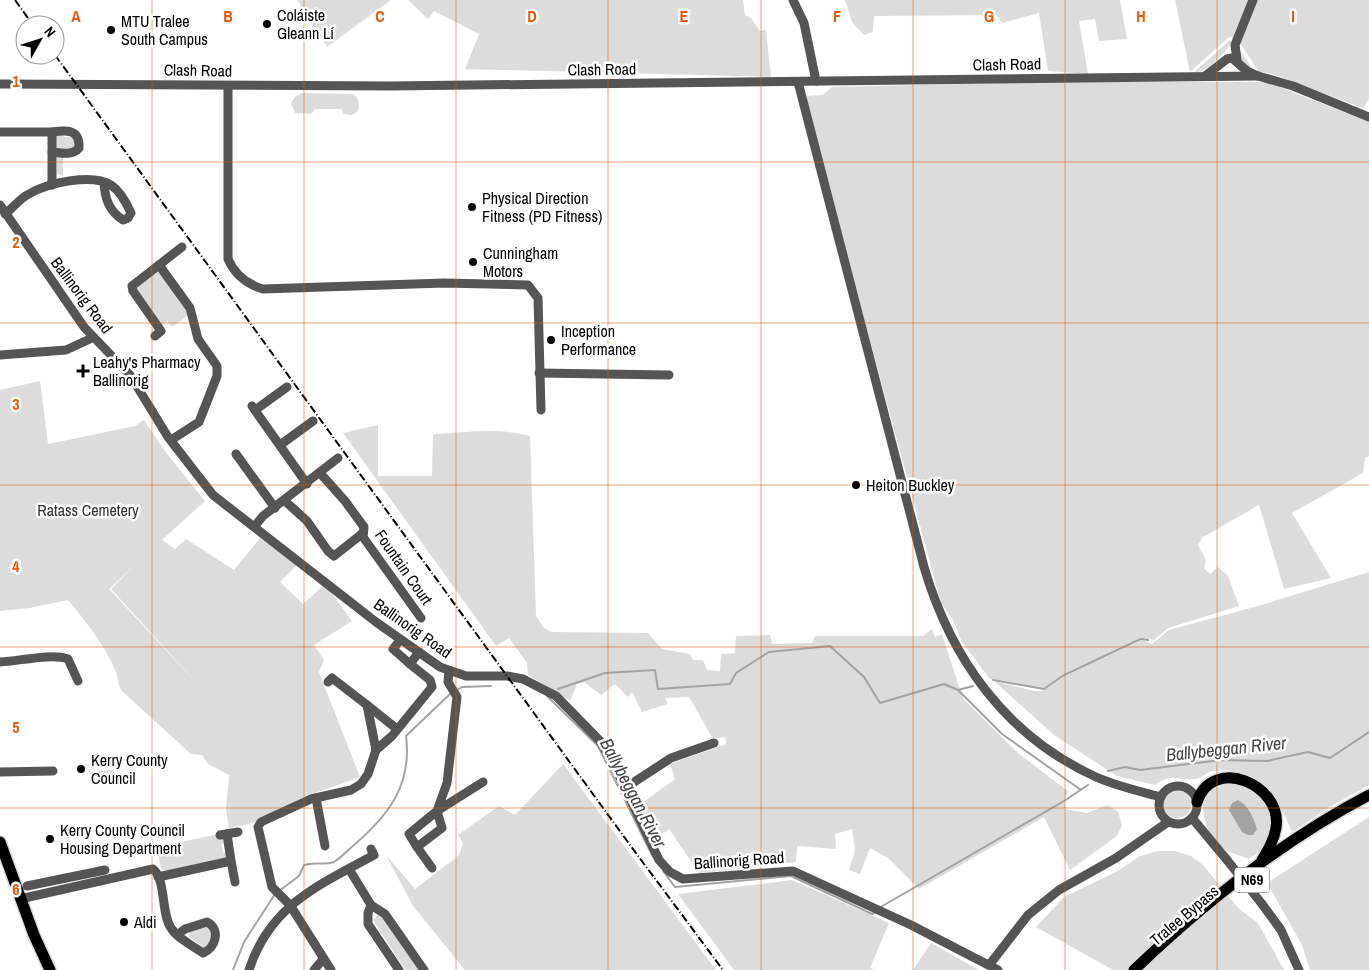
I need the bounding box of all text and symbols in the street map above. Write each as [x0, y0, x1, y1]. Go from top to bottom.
place label: Coláiste Gleann Lí [277, 4, 334, 44]
text: A [71, 5, 81, 27]
text: B [223, 5, 233, 27]
text: C [375, 5, 385, 27]
text: D [527, 5, 537, 27]
text: E [680, 5, 689, 27]
text: F [833, 5, 841, 27]
text: G [984, 5, 994, 27]
text: H [1136, 5, 1146, 27]
text: I [1291, 5, 1295, 27]
place label: MTU Tralee South Campus [121, 10, 208, 50]
north arrow [15, 15, 65, 65]
marker: Coláiste Gleann Lí [261, 18, 273, 30]
text: N [40, 23, 60, 41]
marker: MTU Tralee South Campus [105, 24, 117, 36]
street label: Clash Road [973, 52, 1041, 76]
street label: Clash Road [568, 57, 636, 81]
street label: Clash Road [164, 58, 232, 82]
text: 1 [12, 70, 20, 92]
place label: Physical Direction Fitness (PD Fitness) [482, 187, 602, 227]
marker: Physical Direction Fitness (PD Fitness) [466, 201, 478, 213]
text: 2 [12, 231, 20, 253]
place label: Cunningham Motors [483, 242, 558, 282]
street label: Ballinorig Road [46, 252, 118, 338]
marker: Cunningham Motors [467, 256, 479, 268]
place label: Inception Performance [561, 320, 636, 360]
marker: Inception Performance [545, 334, 557, 346]
place label: Leahy's Pharmacy Ballinorig [93, 351, 201, 391]
marker: Leahy's Pharmacy Ballinorig [77, 365, 89, 377]
text: 3 [12, 393, 20, 415]
place label: Heiton Buckley [866, 474, 955, 496]
marker: Heiton Buckley [850, 479, 862, 491]
park label: Ratass Cemetery [37, 499, 139, 521]
street label: Fountain Court [370, 525, 438, 609]
text: 4 [12, 555, 20, 577]
street label: Ballinorig Road [370, 593, 456, 663]
text: 5 [12, 716, 20, 738]
water label: Ballybeggan River [1165, 730, 1288, 767]
water label: Ballybeggan River [594, 734, 673, 853]
place label: Kerry County Council [91, 749, 168, 789]
marker: Kerry County Council [75, 763, 87, 775]
place label: Kerry County Council Housing Department [60, 819, 185, 859]
marker: Kerry County Council Housing Department [44, 833, 56, 845]
street label: Ballinorig Road [693, 846, 785, 874]
road number: N69 [1234, 868, 1270, 892]
text: 6 [12, 878, 20, 900]
street label: Tralee Bypass [1145, 880, 1223, 950]
place label: Aldi [133, 911, 157, 933]
marker: Aldi [118, 916, 130, 928]

